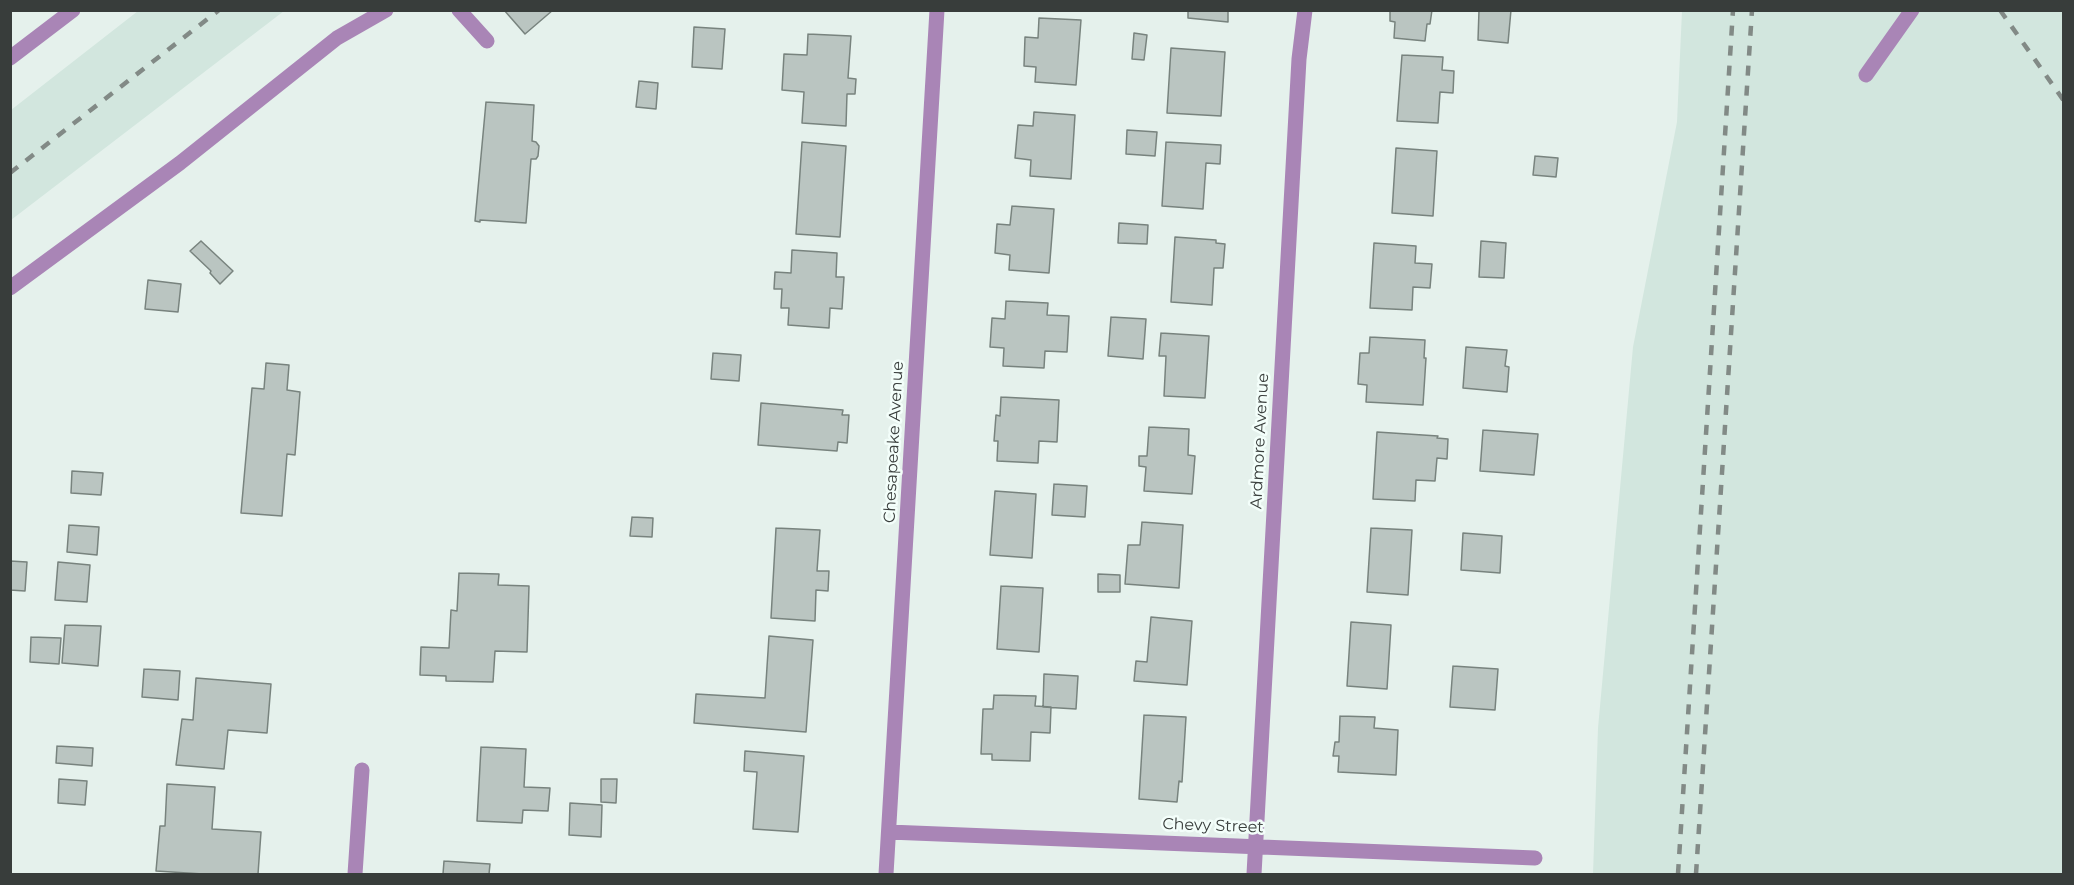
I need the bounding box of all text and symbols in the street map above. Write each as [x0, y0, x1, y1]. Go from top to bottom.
street label: Chesapeake Avenue [880, 360, 908, 524]
street label: Ardmore Avenue [1247, 373, 1273, 509]
street label: Chevy Street [1162, 815, 1264, 837]

